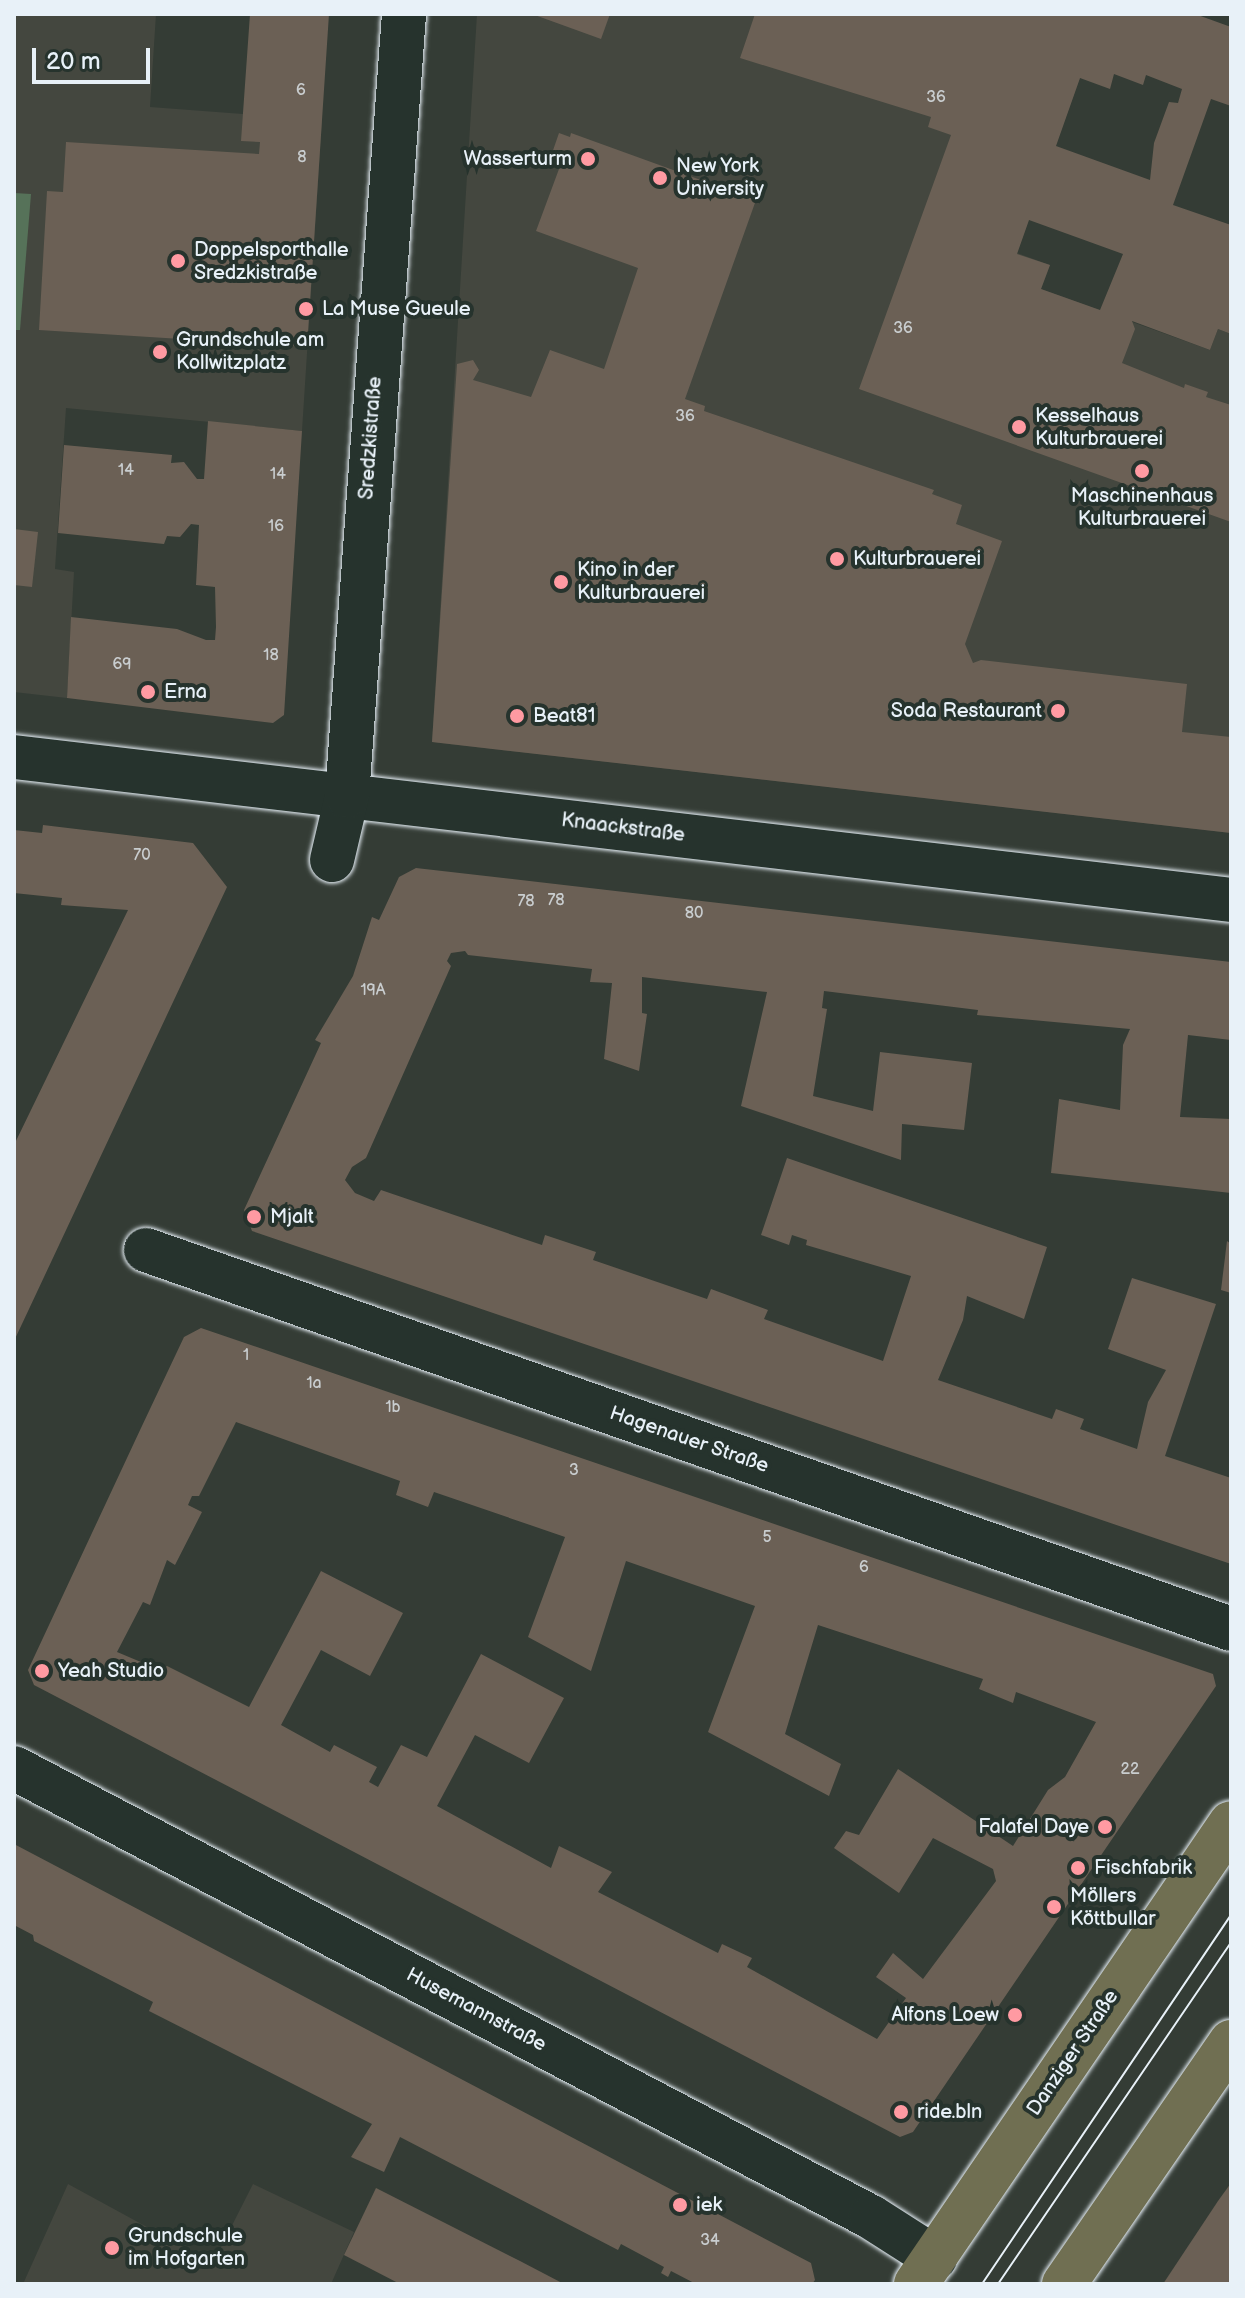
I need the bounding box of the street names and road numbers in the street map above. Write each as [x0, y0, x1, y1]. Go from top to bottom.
street label: Sredzkistraße [355, 376, 387, 500]
street label: Knaackstraße [560, 809, 686, 847]
street label: Hagenauer Straße [606, 1401, 772, 1479]
street label: Husemannstraße [402, 1963, 550, 2057]
street label: Danziger Straße [1022, 1986, 1124, 2120]

